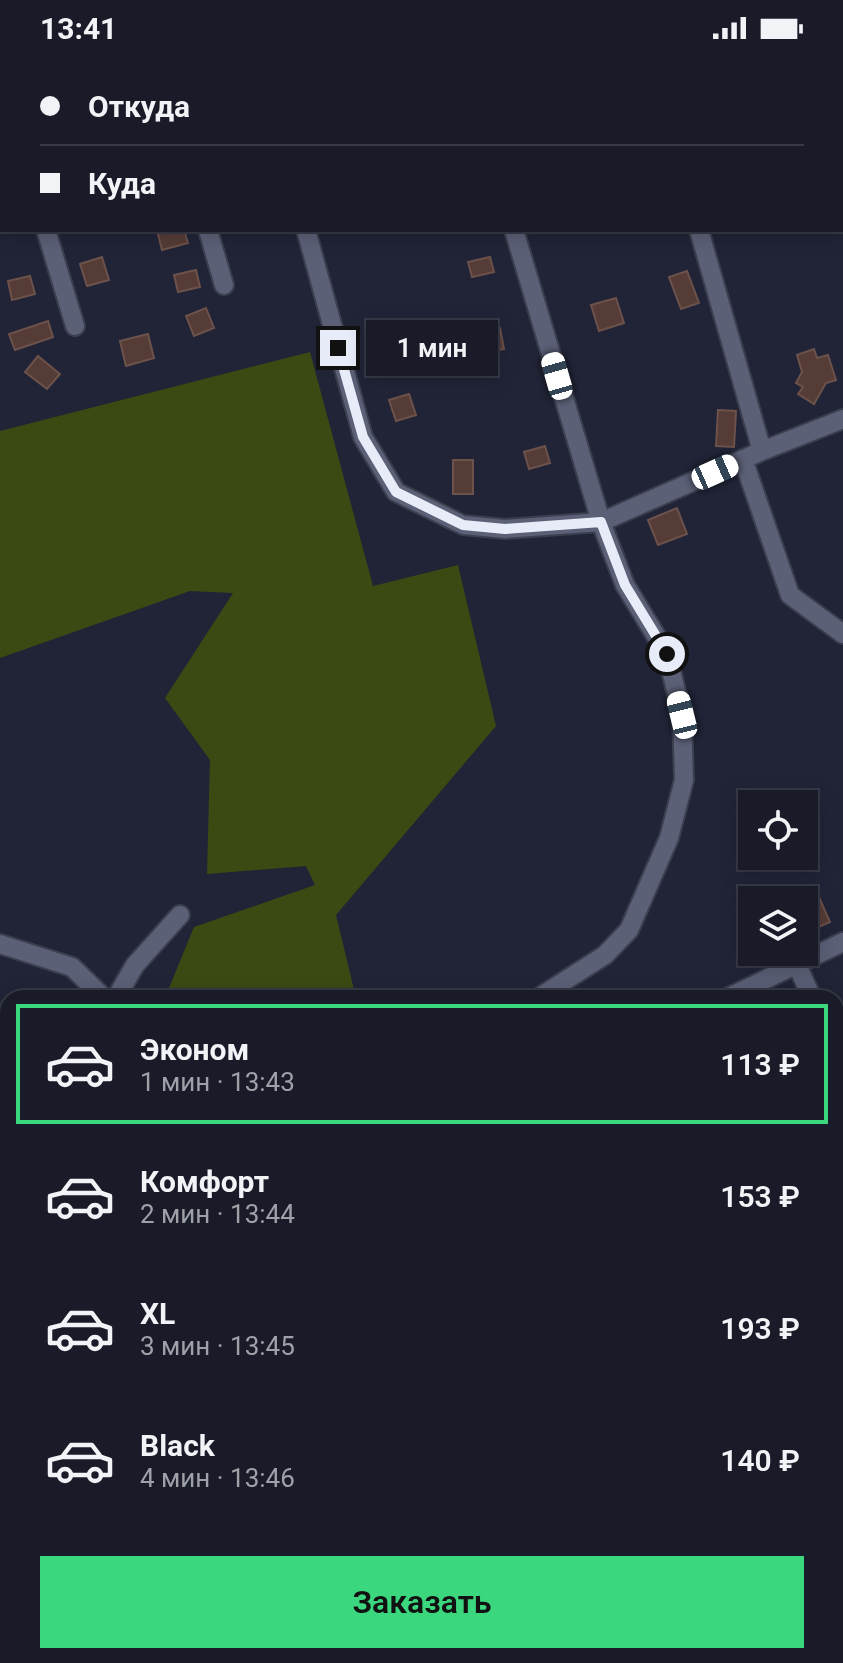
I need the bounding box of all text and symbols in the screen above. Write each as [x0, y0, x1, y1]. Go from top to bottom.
text: 13:41 [40, 11, 117, 46]
text: Откуда [88, 89, 190, 124]
text: Куда [88, 166, 156, 201]
callout: 1 мин [366, 320, 498, 376]
route end [320, 330, 356, 366]
text: 1 мин [397, 333, 467, 363]
car [539, 350, 575, 402]
car [688, 451, 742, 493]
route start [649, 636, 685, 672]
car [665, 689, 699, 741]
map controls [738, 790, 818, 966]
button: locate [738, 790, 818, 870]
button: layers [738, 886, 818, 966]
icon: car [44, 1028, 116, 1100]
text: Эконом [140, 1032, 249, 1067]
text: 113 ₽ [720, 1047, 800, 1082]
text: 1 мин · 13:43 [140, 1067, 295, 1097]
icon: car [44, 1160, 116, 1232]
text: Комфорт [140, 1164, 269, 1199]
text: 153 ₽ [720, 1179, 800, 1214]
text: 2 мин · 13:44 [140, 1199, 295, 1229]
icon: car [44, 1292, 116, 1364]
text: XL [140, 1296, 175, 1331]
text: 193 ₽ [720, 1311, 800, 1346]
text: 3 мин · 13:45 [140, 1331, 295, 1361]
icon: car [44, 1424, 116, 1496]
text: Black [140, 1428, 215, 1463]
text: 140 ₽ [720, 1443, 800, 1478]
text: 4 мин · 13:46 [140, 1463, 295, 1493]
button: Заказать [40, 1556, 804, 1648]

